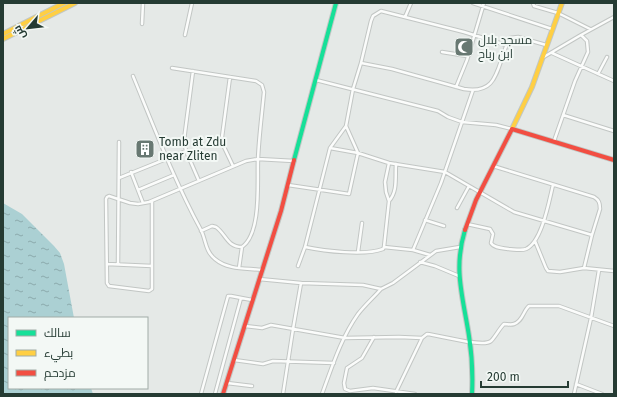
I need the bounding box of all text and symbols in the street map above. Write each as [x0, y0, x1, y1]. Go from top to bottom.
north arrow [8, 8, 48, 48]
text: ش [11, 23, 29, 42]
place label: مسجد بلال ابن رباح [478, 33, 532, 62]
mosque icon: مسجد بلال ابن رباح [453, 36, 475, 58]
place label: Tomb at Zdu near Zliten [159, 135, 226, 163]
building icon: Tomb at Zdu near Zliten [134, 138, 156, 160]
legend [8, 317, 148, 389]
text: سالك [44, 326, 71, 340]
text: بطيء [44, 346, 73, 363]
scale bar [481, 363, 568, 389]
text: مزدحم [44, 366, 76, 381]
text: 200 m [487, 370, 520, 384]

